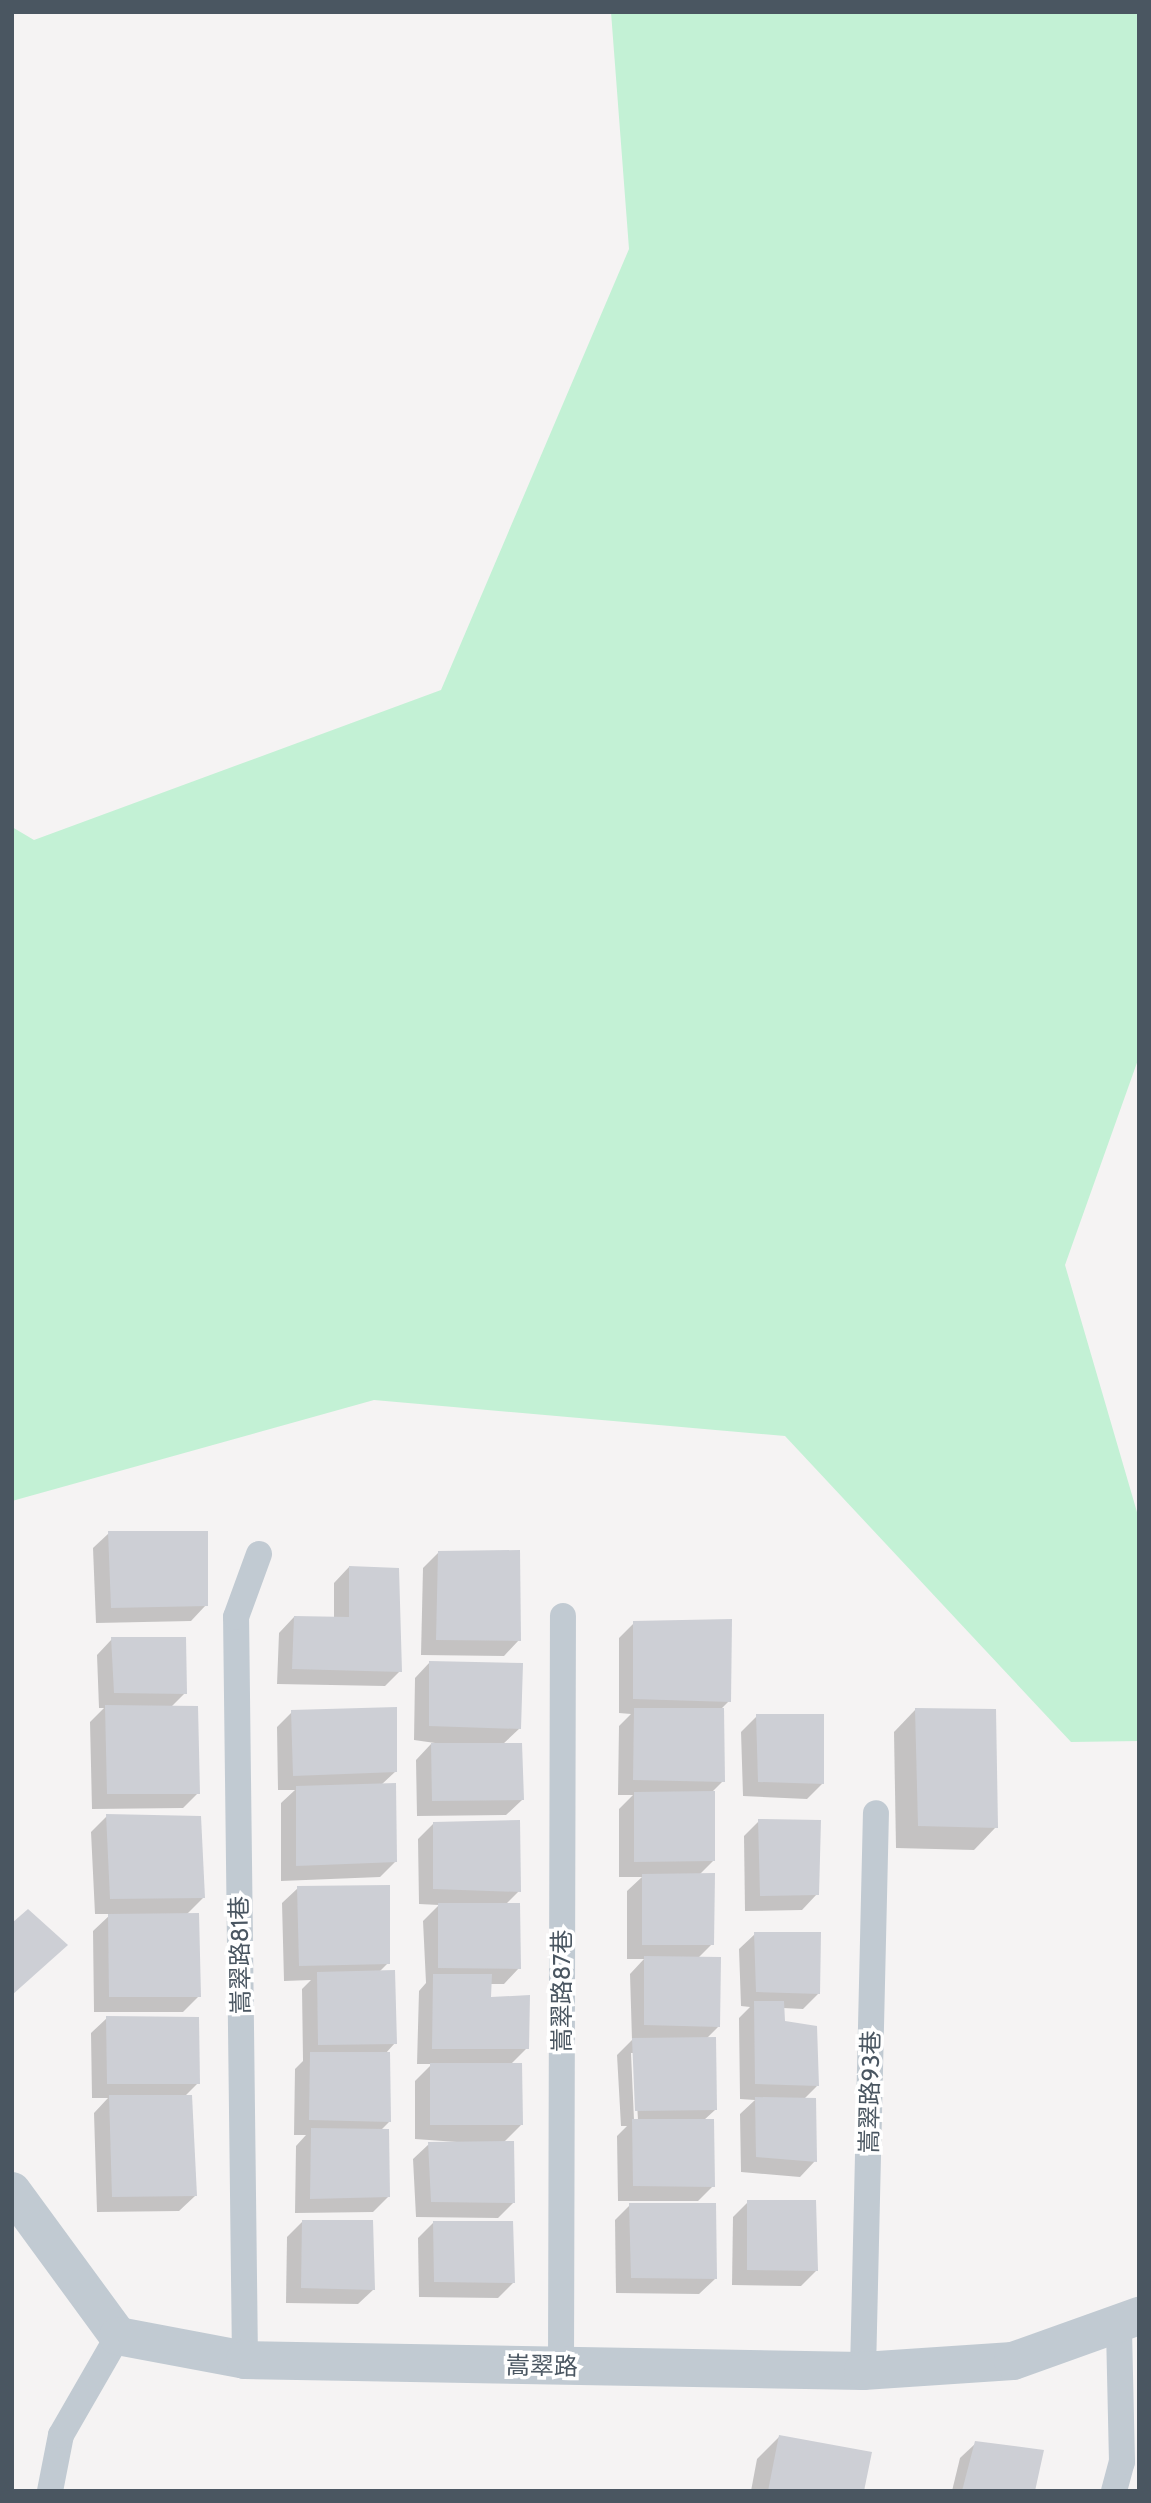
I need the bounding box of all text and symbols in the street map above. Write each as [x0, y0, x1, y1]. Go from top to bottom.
street label: 嵩翠路81巷 [225, 1896, 255, 2014]
street label: 嵩翠路87巷 [548, 1930, 576, 2052]
street label: 嵩翠路93巷 [855, 2030, 885, 2154]
street label: 嵩翠路 [506, 2351, 578, 2381]

